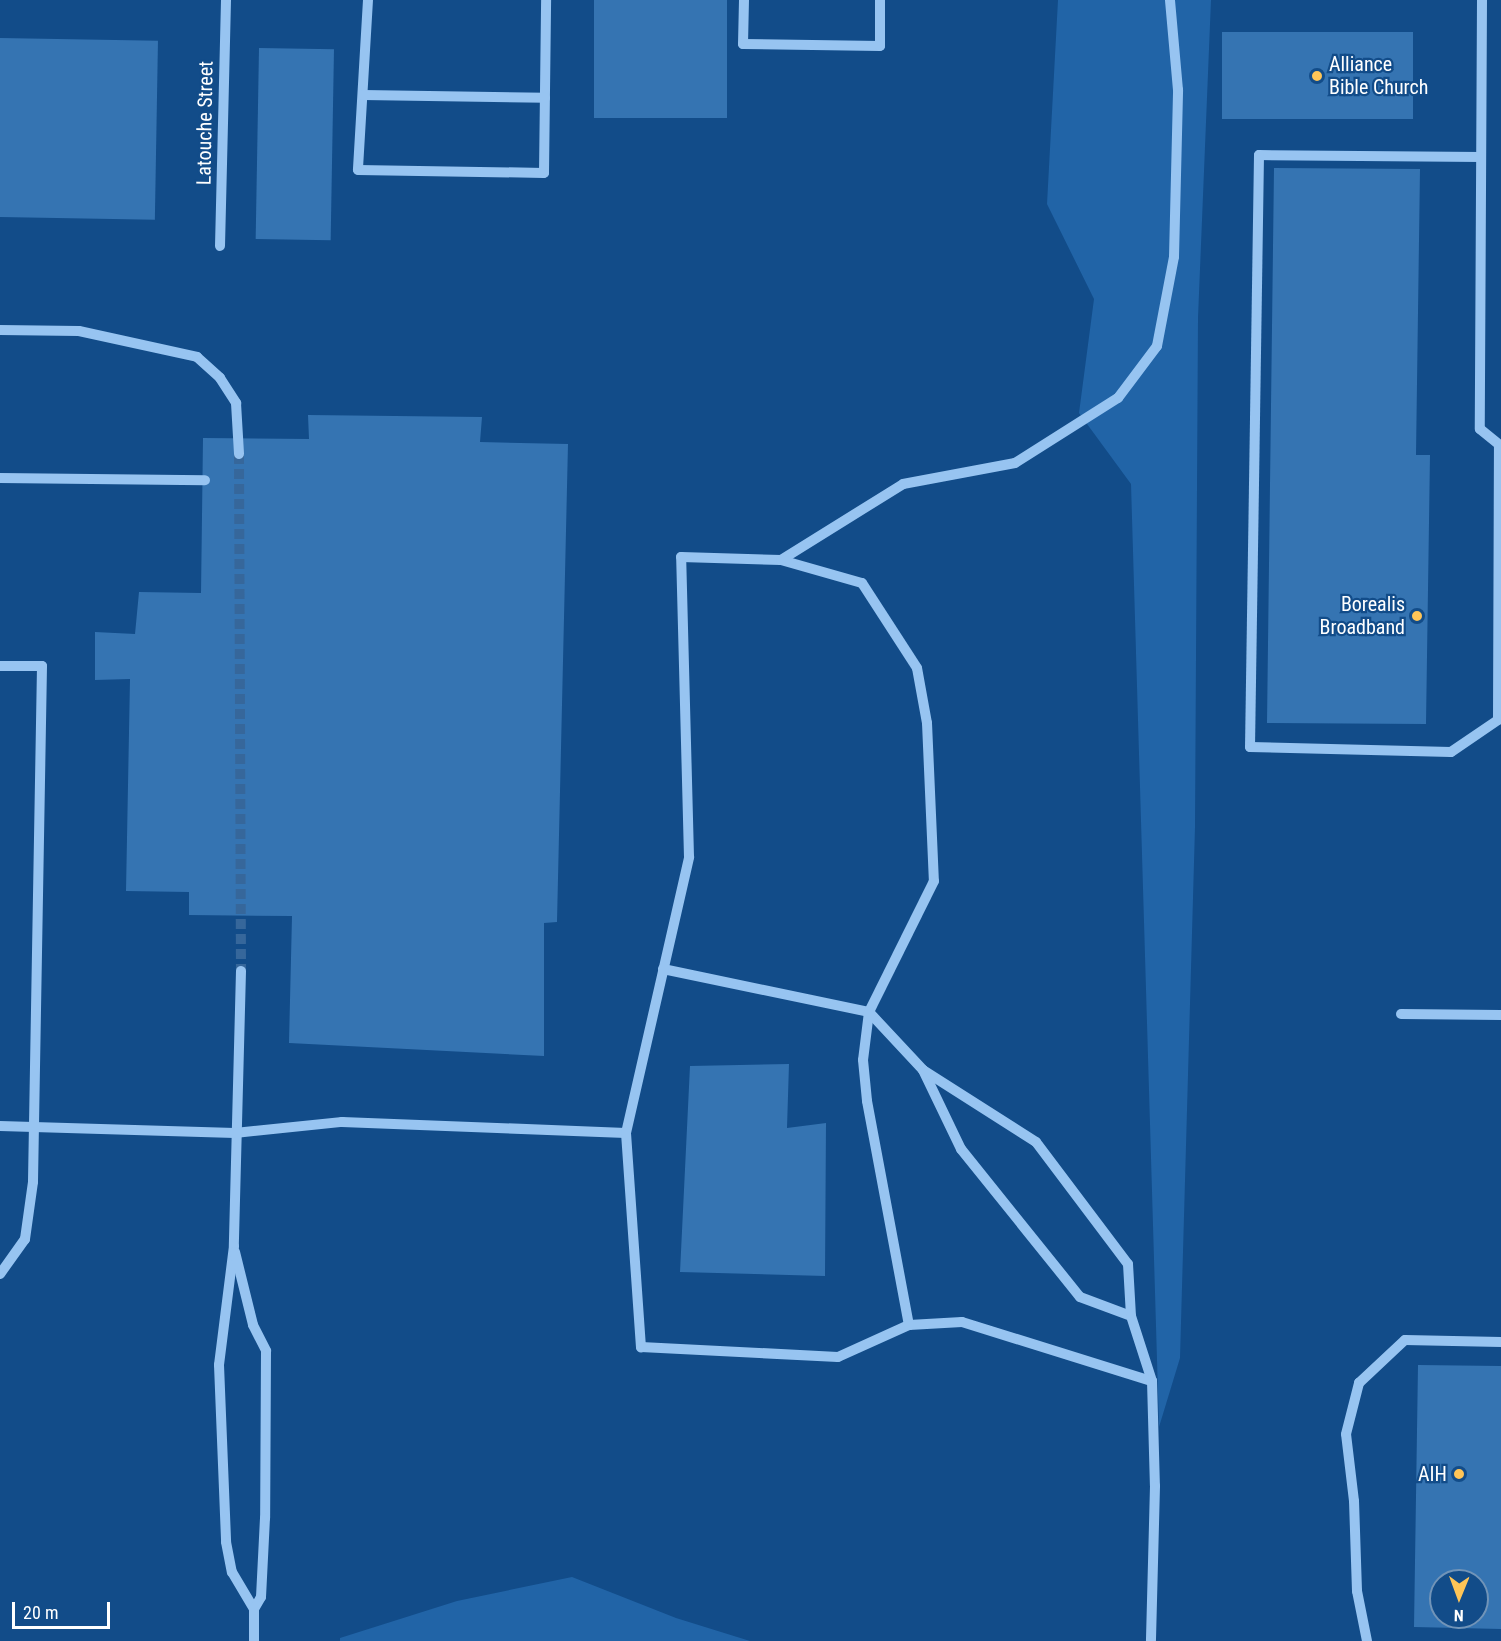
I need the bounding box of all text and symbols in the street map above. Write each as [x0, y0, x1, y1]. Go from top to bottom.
place label: Alliance Bible Church [1329, 52, 1428, 99]
street label: Latouche Street [192, 61, 218, 185]
marker: Alliance Bible Church [1310, 69, 1324, 83]
place label: Borealis Broadband [1320, 592, 1405, 639]
marker: Borealis Broadband [1410, 609, 1424, 623]
place label: AIH [1418, 1462, 1447, 1486]
marker: AIH [1452, 1467, 1466, 1481]
north arrow [1429, 1569, 1489, 1629]
scale bar [15, 1590, 112, 1628]
text: 20 m [23, 1602, 58, 1623]
text: N [1454, 1606, 1464, 1625]

